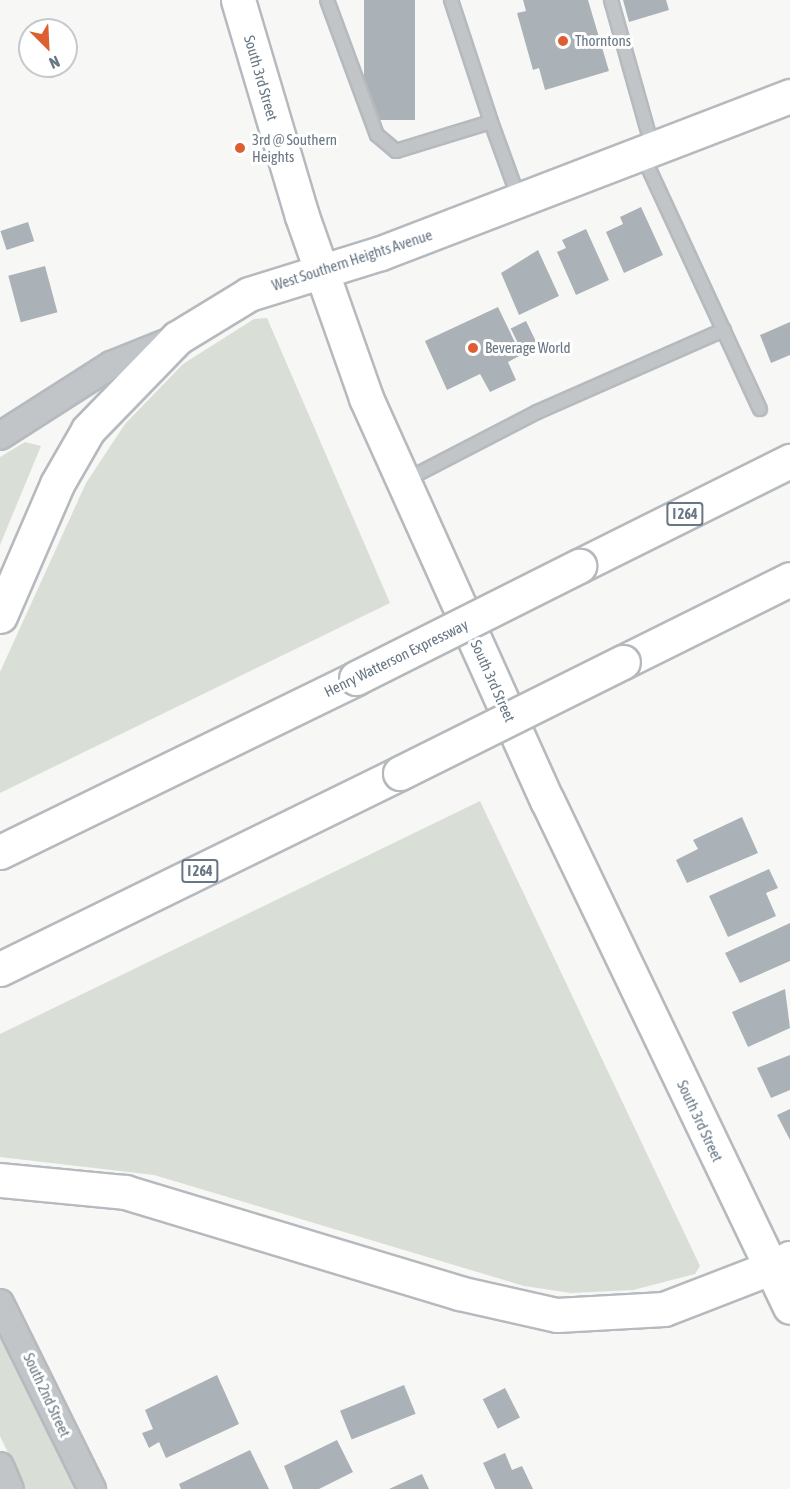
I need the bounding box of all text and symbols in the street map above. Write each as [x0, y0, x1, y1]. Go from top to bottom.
north arrow [18, 18, 78, 78]
place label: Thorntons [575, 32, 631, 50]
street label: South 3rd Street [240, 33, 282, 123]
marker: Thorntons [556, 34, 570, 48]
text: N [47, 52, 62, 73]
place label: 3rd @ Southern Heights [252, 130, 337, 165]
marker: 3rd @ Southern Heights [233, 141, 247, 155]
street label: West Southern Heights Avenue [270, 226, 434, 294]
place label: Beverage World [485, 339, 571, 357]
marker: Beverage World [466, 341, 480, 355]
road number: I 264 [666, 503, 704, 525]
street label: Henry Watterson Expressway [321, 615, 471, 701]
street label: South 3rd Street [467, 637, 519, 725]
road number: I 264 [180, 860, 220, 882]
street label: South 3rd Street [673, 1077, 727, 1165]
street label: South 2nd Street [20, 1350, 74, 1440]

